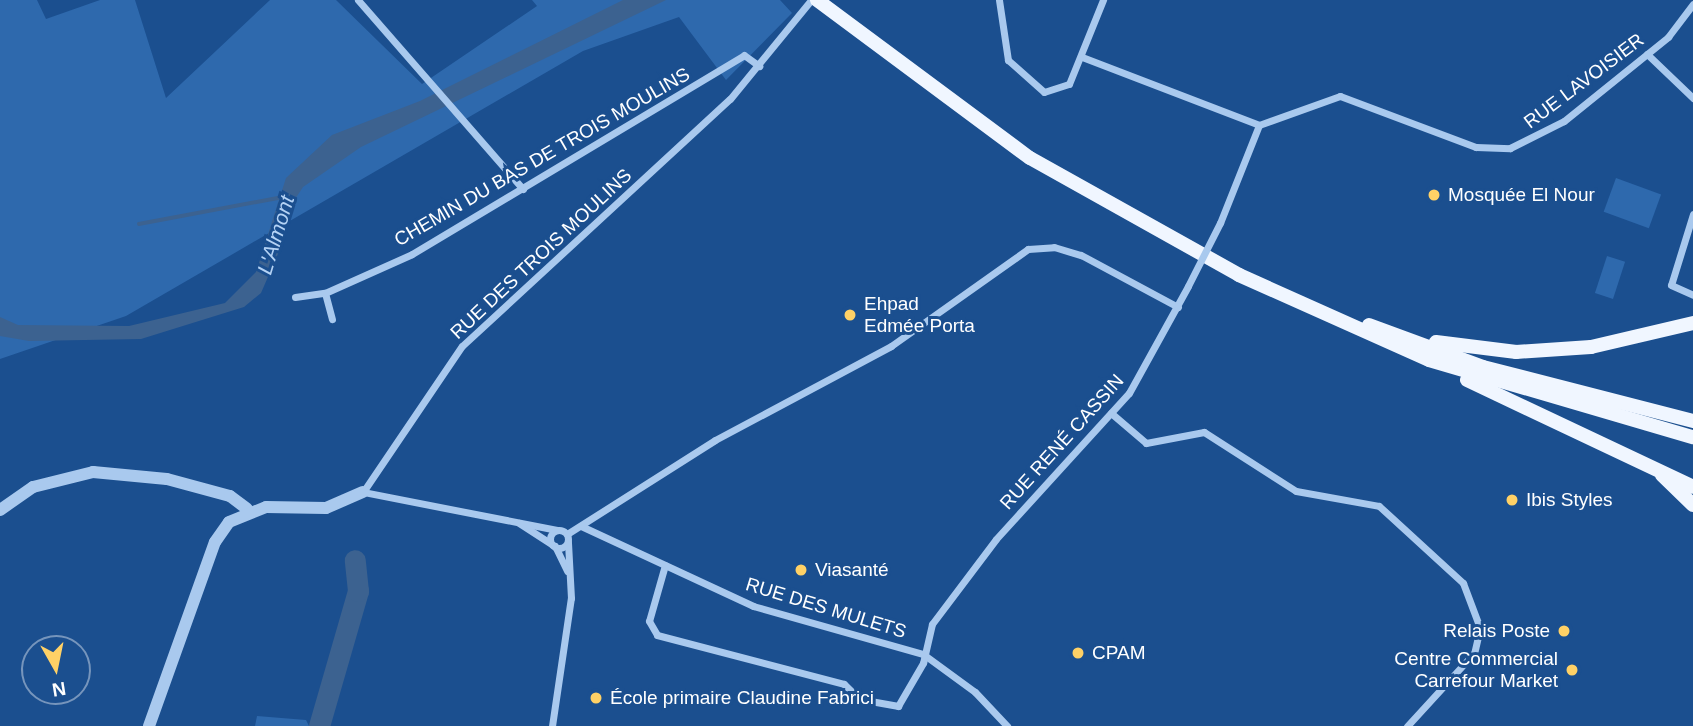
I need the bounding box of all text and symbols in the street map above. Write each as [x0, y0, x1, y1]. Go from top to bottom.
street label: RUE LAVOISIER [1520, 28, 1648, 134]
street label: CHEMIN DU BAS DE TROIS MOULINS [390, 63, 694, 251]
street label: RUE DES TROIS MOULINS [446, 164, 636, 344]
place label: Mosquée El Nour [1448, 184, 1595, 206]
marker: Mosquée El Nour [1426, 187, 1442, 203]
water label: L'Almont [252, 193, 300, 277]
place label: Ehpad Edmée Porta [864, 293, 975, 337]
marker: Ehpad Edmée Porta [842, 307, 858, 323]
street label: RUE RENÉ CASSIN [995, 370, 1129, 514]
place label: Ibis Styles [1526, 489, 1613, 511]
marker: Ibis Styles [1504, 492, 1520, 508]
place label: Viasanté [815, 559, 889, 581]
marker: Viasanté [793, 562, 809, 578]
street label: RUE DES MULETS [743, 573, 909, 643]
place label: Relais Poste [1443, 620, 1550, 642]
marker: Relais Poste [1556, 623, 1572, 639]
north arrow [21, 635, 91, 705]
place label: CPAM [1092, 642, 1145, 664]
marker: CPAM [1070, 645, 1086, 661]
place label: Centre Commercial Carrefour Market [1394, 648, 1558, 692]
marker: Centre Commercial Carrefour Market [1564, 662, 1580, 678]
text: N [51, 678, 67, 701]
place label: École primaire Claudine Fabrici [610, 687, 874, 709]
marker: École primaire Claudine Fabrici [588, 690, 604, 706]

